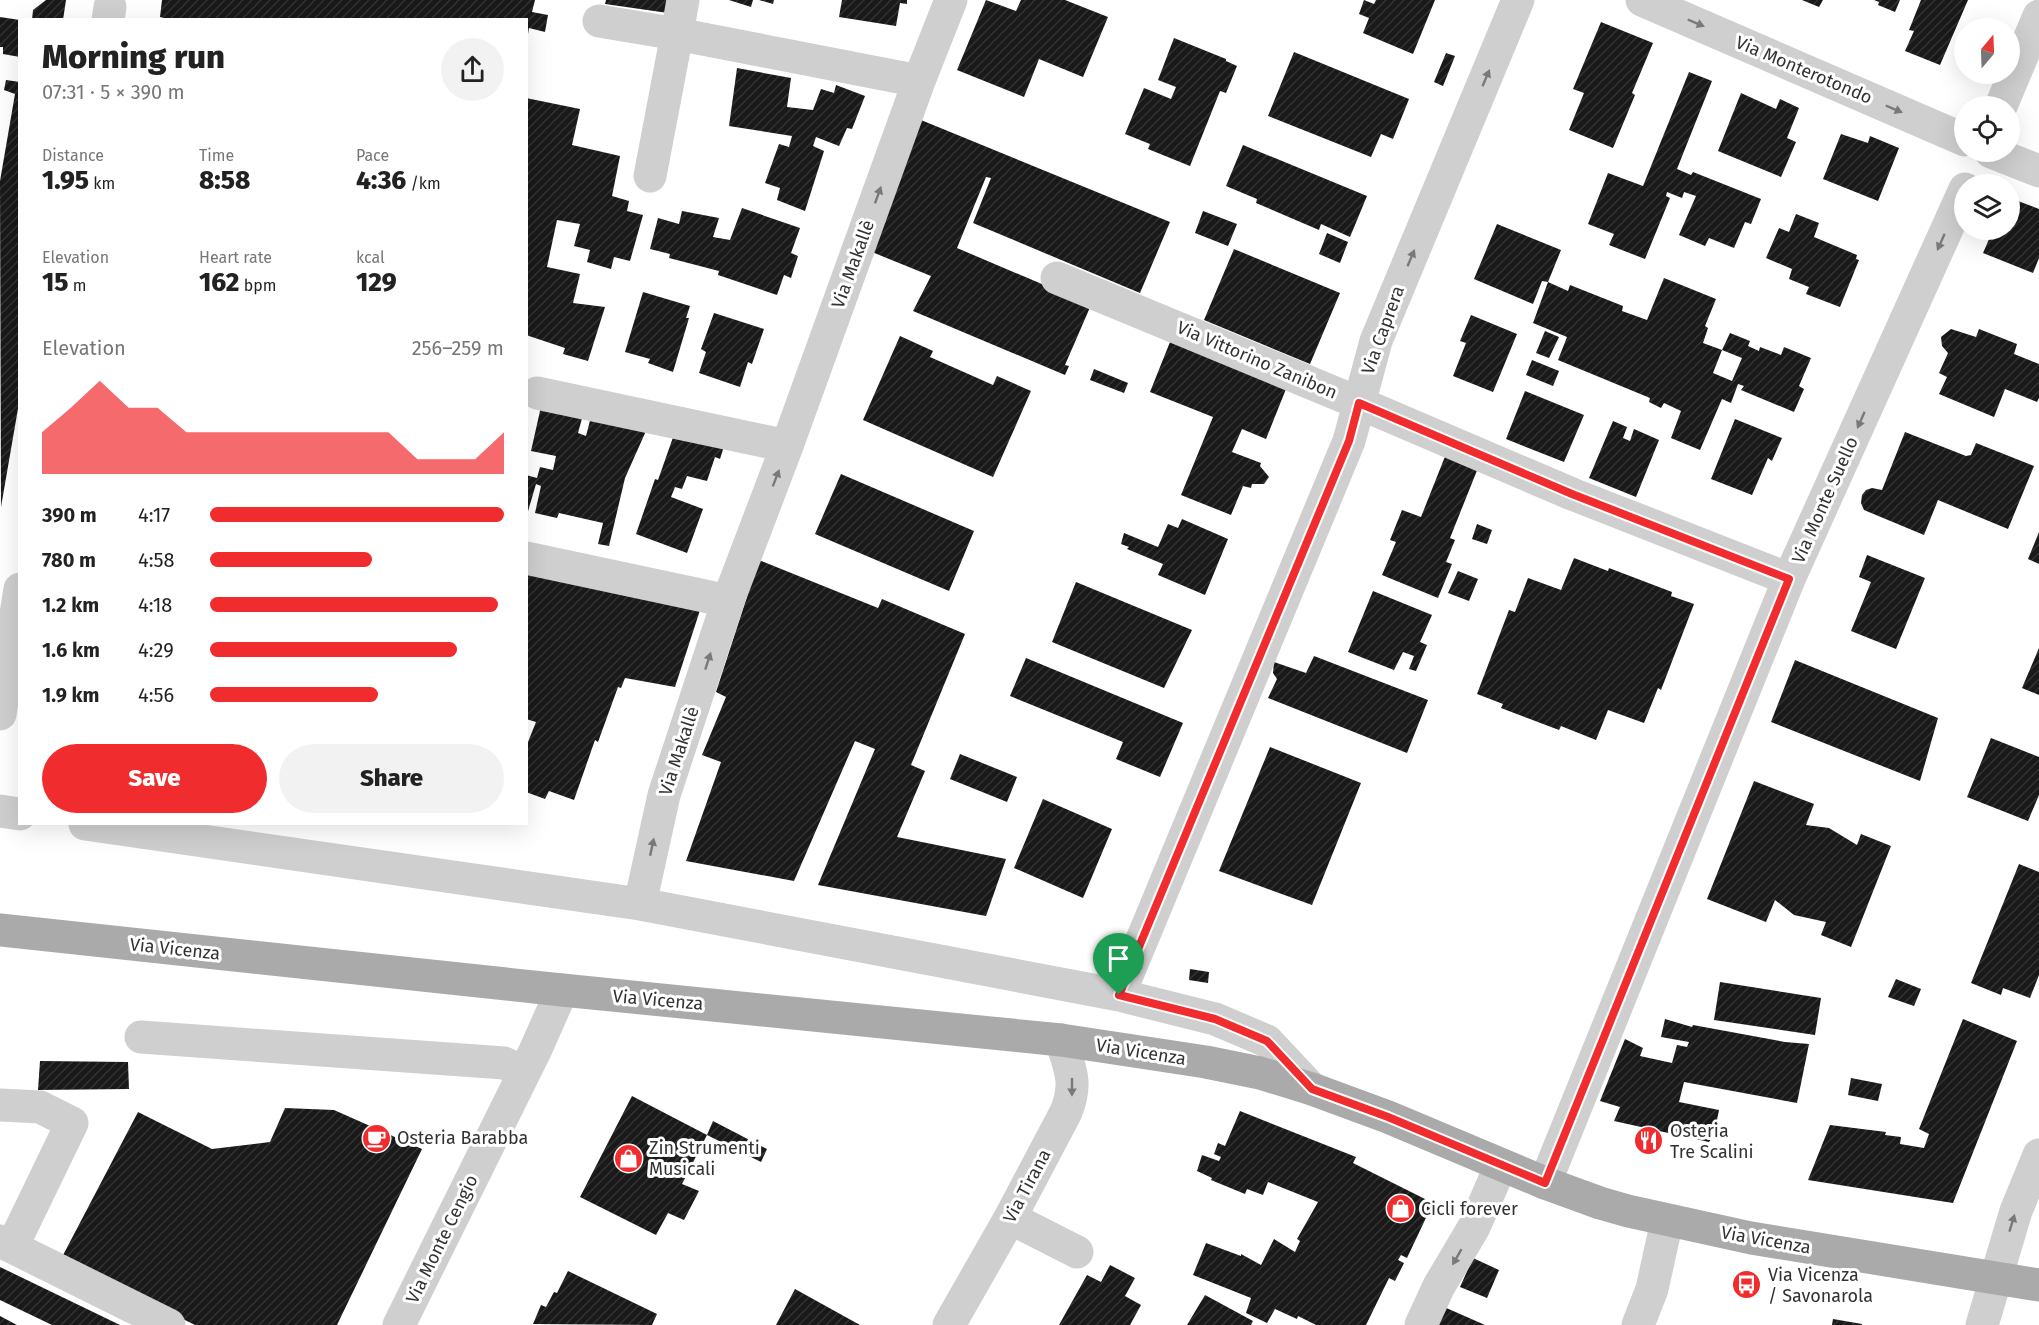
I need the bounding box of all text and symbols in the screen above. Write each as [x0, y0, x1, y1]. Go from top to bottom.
one-way arrow [1687, 18, 1705, 28]
north arrow [1954, 18, 2020, 84]
map controls [1954, 18, 2020, 240]
street label: Via Monterotondo [1732, 31, 1876, 109]
text: Morning run [42, 37, 225, 77]
button: share [441, 38, 504, 101]
one-way arrow [1481, 69, 1490, 86]
text: 07:31 · 5 × 390 m [42, 80, 185, 104]
button: locate [1954, 96, 2020, 162]
one-way arrow [1885, 105, 1903, 115]
text: Distance [42, 146, 104, 165]
text: Time [199, 146, 234, 165]
text: Pace [356, 146, 389, 165]
text: 1.95 [42, 165, 89, 196]
text: 8:58 [199, 165, 250, 196]
text: 4:36 [356, 165, 406, 196]
text: km [89, 174, 115, 193]
text: /km [406, 174, 441, 193]
button: layers [1954, 174, 2020, 240]
one-way arrow [873, 186, 883, 204]
street label: Via Makallè [827, 217, 879, 311]
one-way arrow [1936, 234, 1946, 252]
text: Elevation [42, 248, 109, 267]
text: Heart rate [199, 248, 272, 267]
text: kcal [356, 248, 385, 267]
one-way arrow [1406, 248, 1416, 266]
text: 15 [42, 267, 69, 298]
text: 162 [199, 267, 239, 298]
text: 129 [356, 267, 396, 298]
text: m [69, 276, 86, 295]
text: bpm [239, 276, 276, 295]
street label: Via Caprera [1357, 283, 1409, 377]
street label: Via Vittorino Zanibon [1173, 316, 1341, 404]
text: Elevation [42, 336, 126, 360]
text: 256–259 m [412, 336, 504, 360]
one-way arrow [1856, 411, 1866, 429]
street label: Via Monte Suello [1787, 433, 1863, 567]
one-way arrow [771, 468, 781, 486]
text: 390 m [42, 503, 97, 527]
text: 4:17 [138, 503, 170, 527]
text: 780 m [42, 548, 96, 572]
text: 4:58 [138, 548, 175, 572]
text: 1.2 km [42, 593, 99, 617]
text: 4:18 [138, 593, 172, 617]
text: 1.6 km [42, 638, 100, 662]
text: 4:29 [138, 638, 174, 662]
one-way arrow [704, 651, 714, 669]
text: 1.9 km [42, 683, 100, 707]
text: 4:56 [138, 683, 174, 707]
street label: Via Makallè [654, 704, 704, 798]
button: Save [42, 744, 267, 813]
button: Share [279, 744, 504, 813]
one-way arrow [648, 838, 658, 856]
street label: Via Vicenza [129, 933, 221, 965]
pin [1093, 933, 1144, 995]
icon: arrive [1102, 942, 1135, 975]
street label: Via Vicenza [612, 985, 704, 1015]
street label: Via Vicenza [1094, 1034, 1188, 1070]
one-way arrow [1067, 1077, 1077, 1096]
place label: Osteria Tre Scalini [1670, 1120, 1754, 1163]
cafe icon: Osteria Barabba [360, 1122, 392, 1154]
restaurant icon: Osteria Tre Scalini [1633, 1125, 1665, 1157]
place label: Osteria Barabba [397, 1127, 528, 1149]
place label: Zin Strumenti Musicali [649, 1137, 760, 1180]
shop icon: Zin Strumenti Musicali [612, 1142, 644, 1174]
street label: Via Tirana [998, 1145, 1056, 1227]
street label: Via Monte Cengio [401, 1171, 483, 1307]
shop icon: Cicli forever [1384, 1193, 1416, 1225]
place label: Cicli forever [1421, 1198, 1518, 1220]
one-way arrow [2008, 1214, 2017, 1232]
street label: Via Vicenza [1719, 1221, 1813, 1259]
one-way arrow [1452, 1249, 1462, 1266]
place label: Via Vicenza / Savonarola [1768, 1264, 1873, 1307]
bus stop icon: Via Vicenza / Savonarola [1731, 1269, 1763, 1301]

